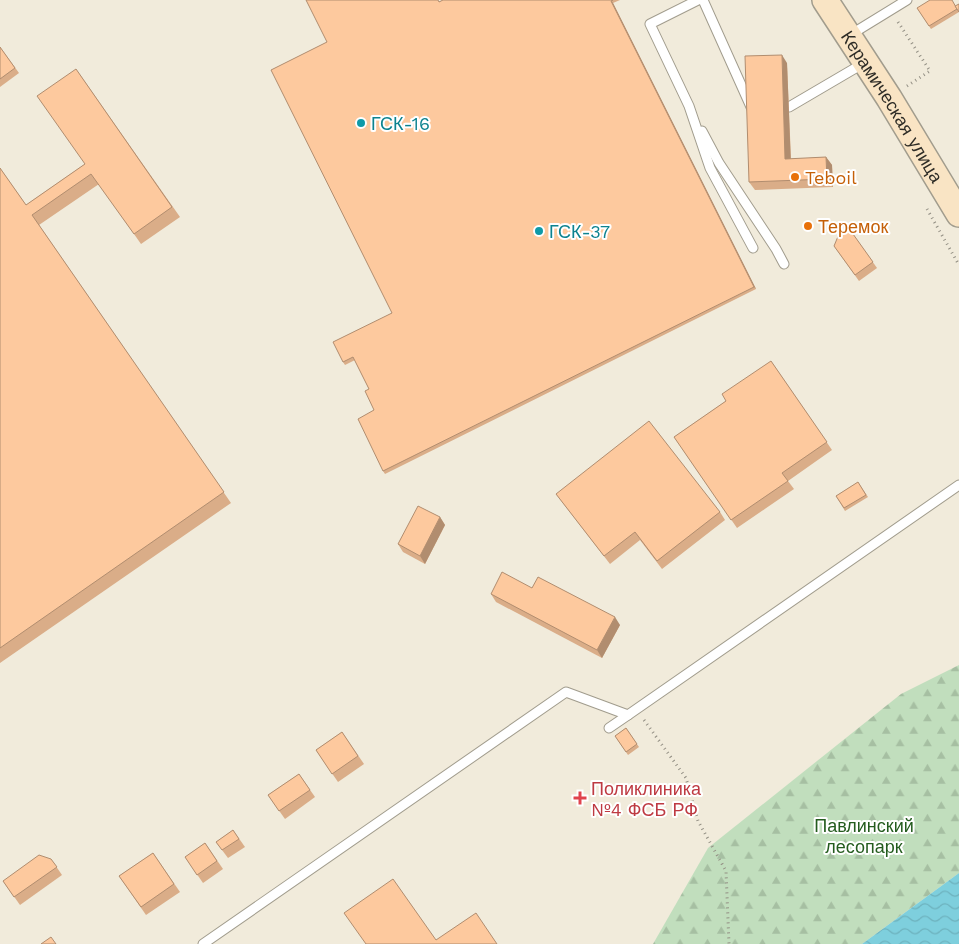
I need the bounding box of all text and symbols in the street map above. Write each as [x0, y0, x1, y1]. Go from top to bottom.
street label: Керамическая улица [837, 26, 948, 187]
place label: ГСК-16 [371, 113, 430, 134]
marker: ГСК-16 [355, 117, 367, 129]
place label: Teboil [805, 167, 857, 188]
marker: Teboil [789, 171, 801, 183]
place label: Теремок [818, 216, 888, 237]
marker: Теремок [802, 220, 814, 232]
place label: ГСК-37 [549, 221, 610, 242]
marker: ГСК-37 [533, 225, 545, 237]
place label: Поликлиника №4 ФСБ РФ [591, 778, 702, 820]
marker: Поликлиника №4 ФСБ РФ [573, 791, 587, 805]
park label: Павлинский лесопарк [814, 815, 914, 857]

